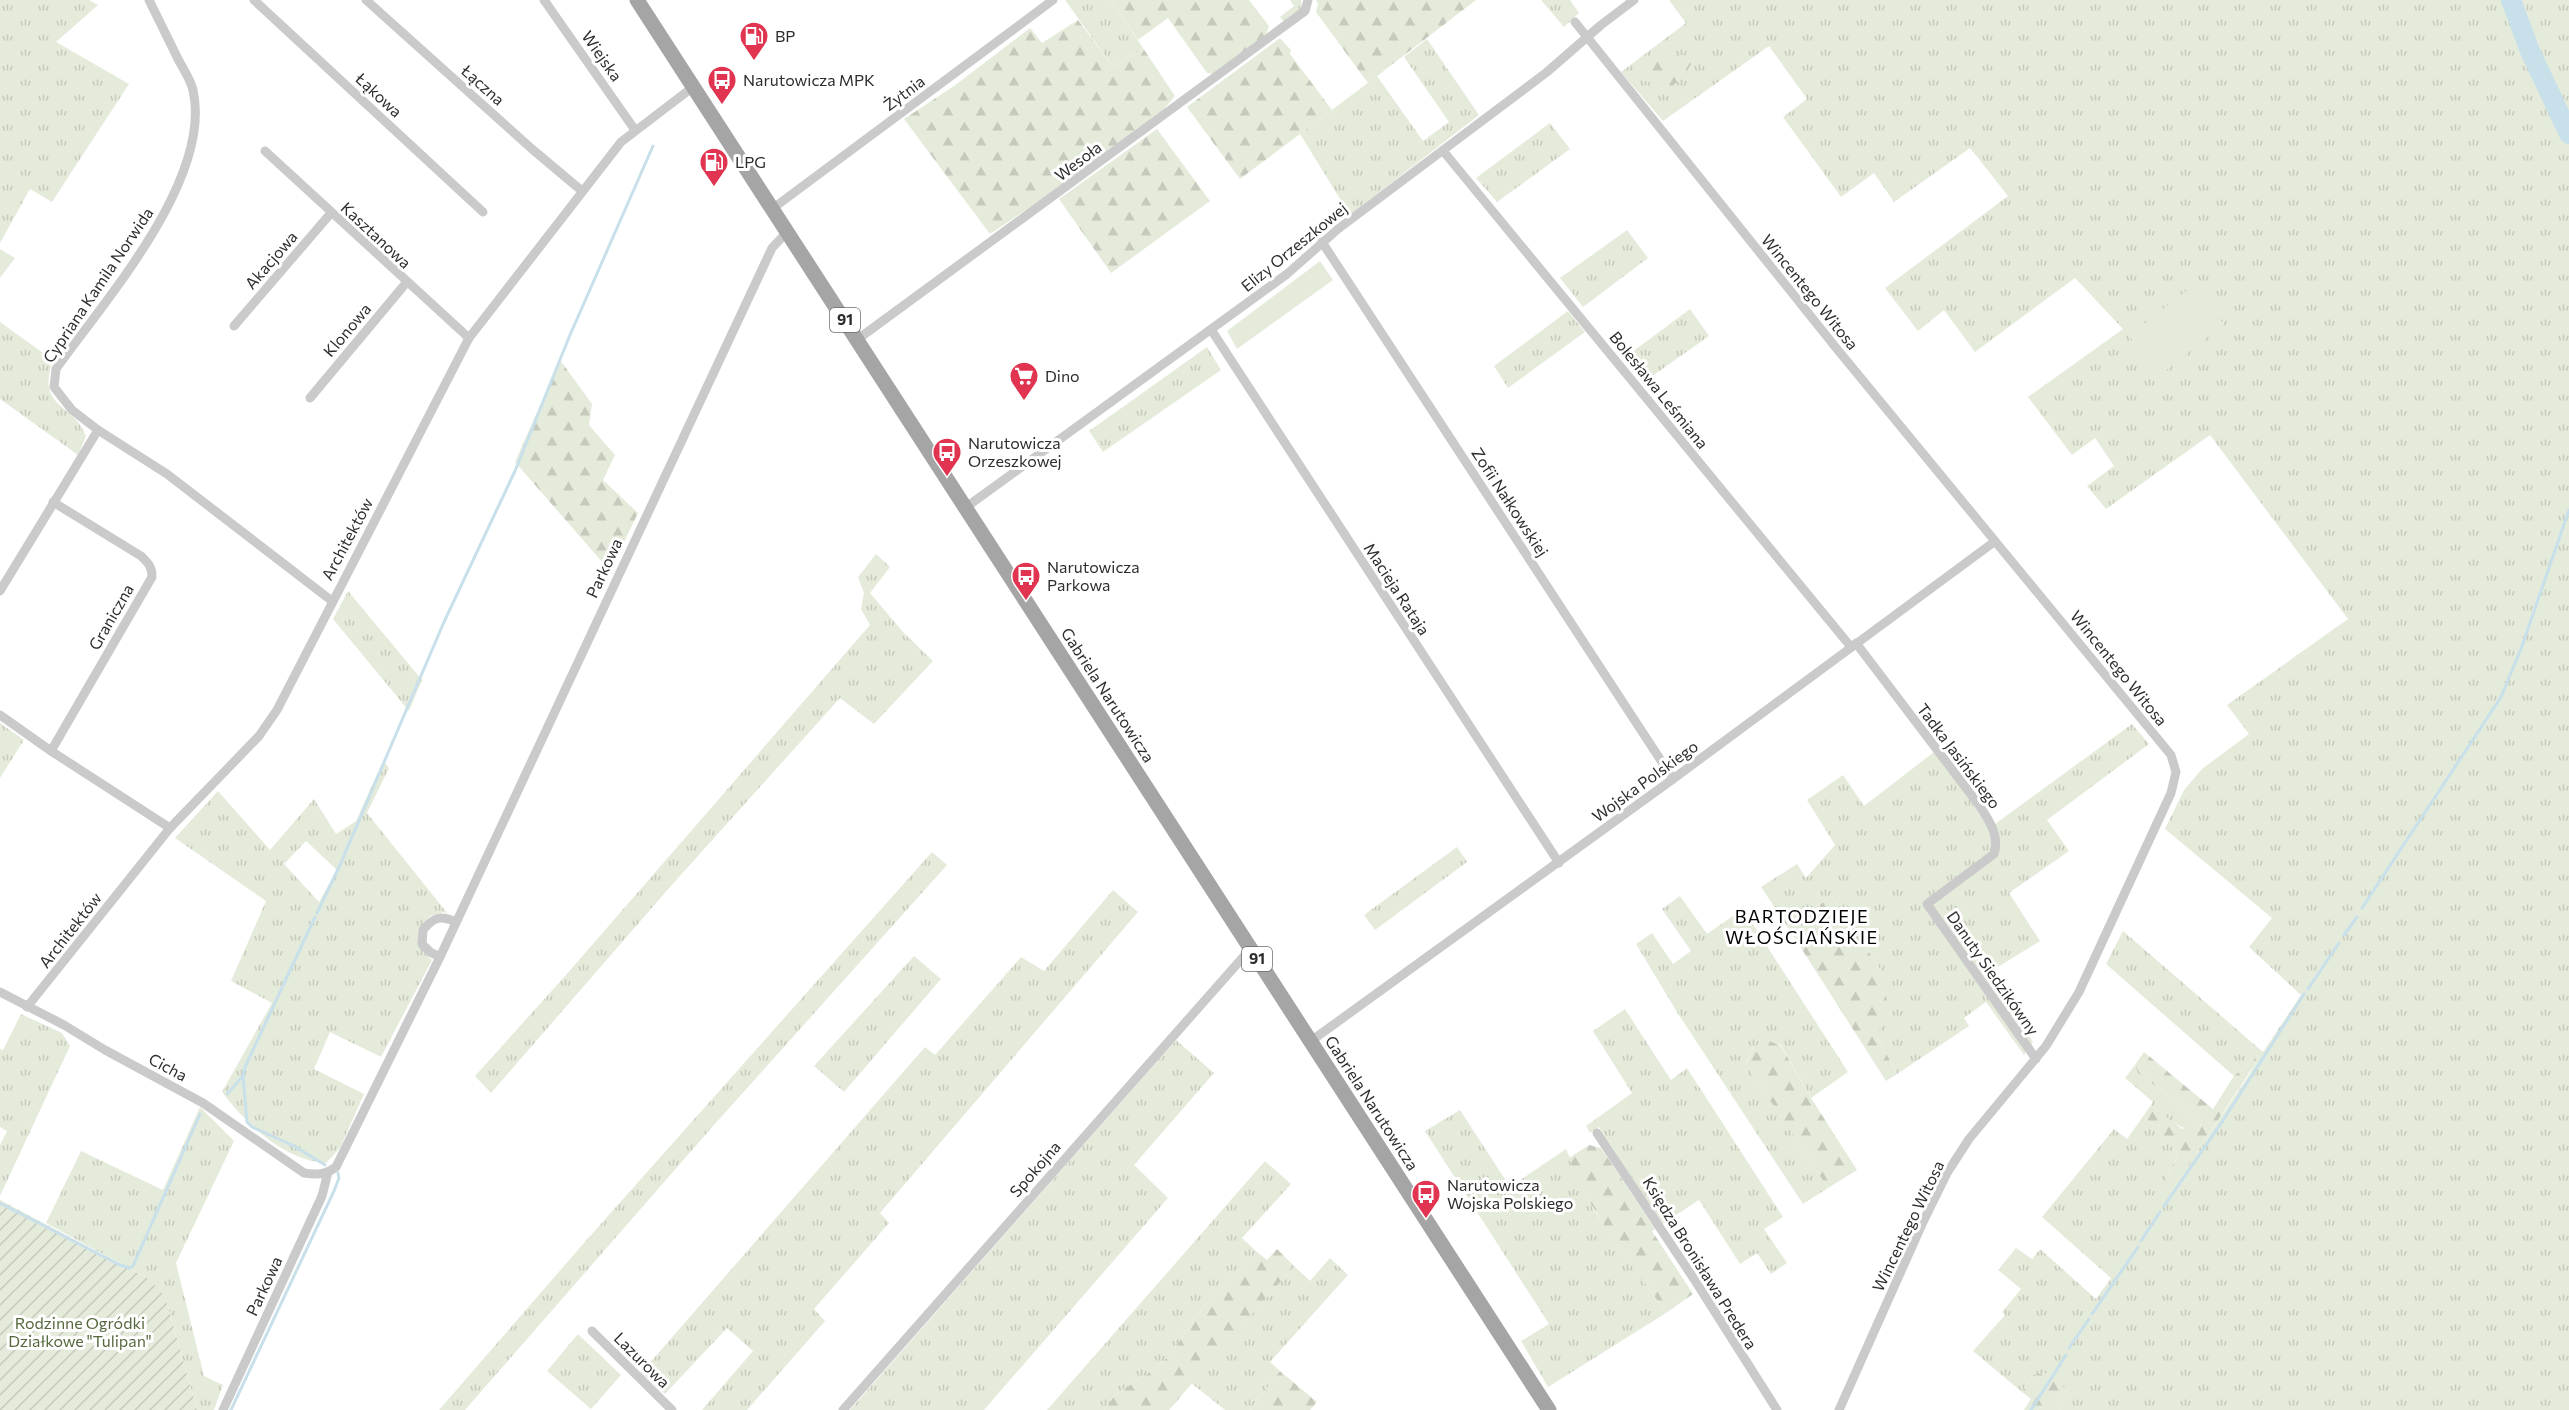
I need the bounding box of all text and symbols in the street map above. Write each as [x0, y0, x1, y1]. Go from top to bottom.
fuel station icon: BP [738, 20, 770, 62]
place label: BP [775, 26, 795, 45]
street label: Wiejska [578, 27, 627, 85]
street label: Łączna [457, 60, 509, 109]
bus stop icon: Narutowicza MPK [706, 64, 738, 106]
street label: Łąkowa [352, 68, 406, 121]
place label: Narutowicza MPK [743, 70, 875, 89]
street label: Żytnia [879, 71, 928, 114]
street label: Wesoła [1051, 137, 1105, 184]
fuel station icon: LPG [698, 146, 730, 188]
place label: LPG [735, 152, 766, 171]
street label: Kasztanowa [337, 197, 415, 272]
street label: Elizy Orzeszkowej [1237, 198, 1350, 295]
street label: Cypriana Kamila Norwida [39, 204, 157, 366]
street label: Akacjowa [240, 227, 301, 292]
street label: Wincentego Witosa [1758, 230, 1863, 353]
street label: Klonowa [319, 299, 374, 360]
road number: 91 [830, 308, 860, 332]
street label: Bolesława Leśmiana [1606, 327, 1713, 452]
supermarket icon: Dino [1008, 360, 1040, 402]
place label: Dino [1045, 366, 1080, 385]
place label: Narutowicza Orzeszkowej [968, 433, 1062, 470]
bus stop icon: Narutowicza Orzeszkowej [931, 436, 963, 478]
street label: Zofii Nałkowskiej [1468, 444, 1553, 560]
street label: Architektów [317, 494, 376, 583]
street label: Parkowa [582, 535, 626, 601]
street label: Macieja Rataja [1361, 539, 1434, 638]
place label: Narutowicza Parkowa [1047, 557, 1140, 594]
bus stop icon: Narutowicza Parkowa [1010, 560, 1042, 602]
street label: Graniczna [84, 580, 137, 653]
street label: Wincentego Witosa [2067, 606, 2172, 729]
street label: Gabriela Narutowicza [1058, 624, 1159, 766]
street label: Tadka Jasińskiego [1914, 699, 2005, 812]
street label: Wojska Polskiego [1588, 736, 1701, 825]
street label: Architektów [34, 888, 105, 971]
district label: BARTODZIEJE WŁOŚCIAŃSKIE [1725, 905, 1879, 948]
street label: Danuty Siedzikówny [1943, 907, 2043, 1038]
road number: 91 [1242, 947, 1272, 971]
street label: Gabriela Narutowicza [1322, 1032, 1423, 1174]
street label: Cicha [146, 1049, 191, 1084]
street label: Spokojna [1005, 1137, 1064, 1201]
street label: Wincentego Witosa [1868, 1157, 1947, 1294]
street label: Księdza Bronisława Predera [1639, 1173, 1761, 1352]
place label: Narutowicza Wojska Polskiego [1447, 1175, 1573, 1212]
bus stop icon: Narutowicza Wojska Polskiego [1410, 1178, 1442, 1220]
street label: Parkowa [242, 1253, 286, 1319]
park label: Rodzinne Ogródki Działkowe "Tulipan" [8, 1313, 152, 1350]
street label: Lazurowa [611, 1328, 674, 1391]

